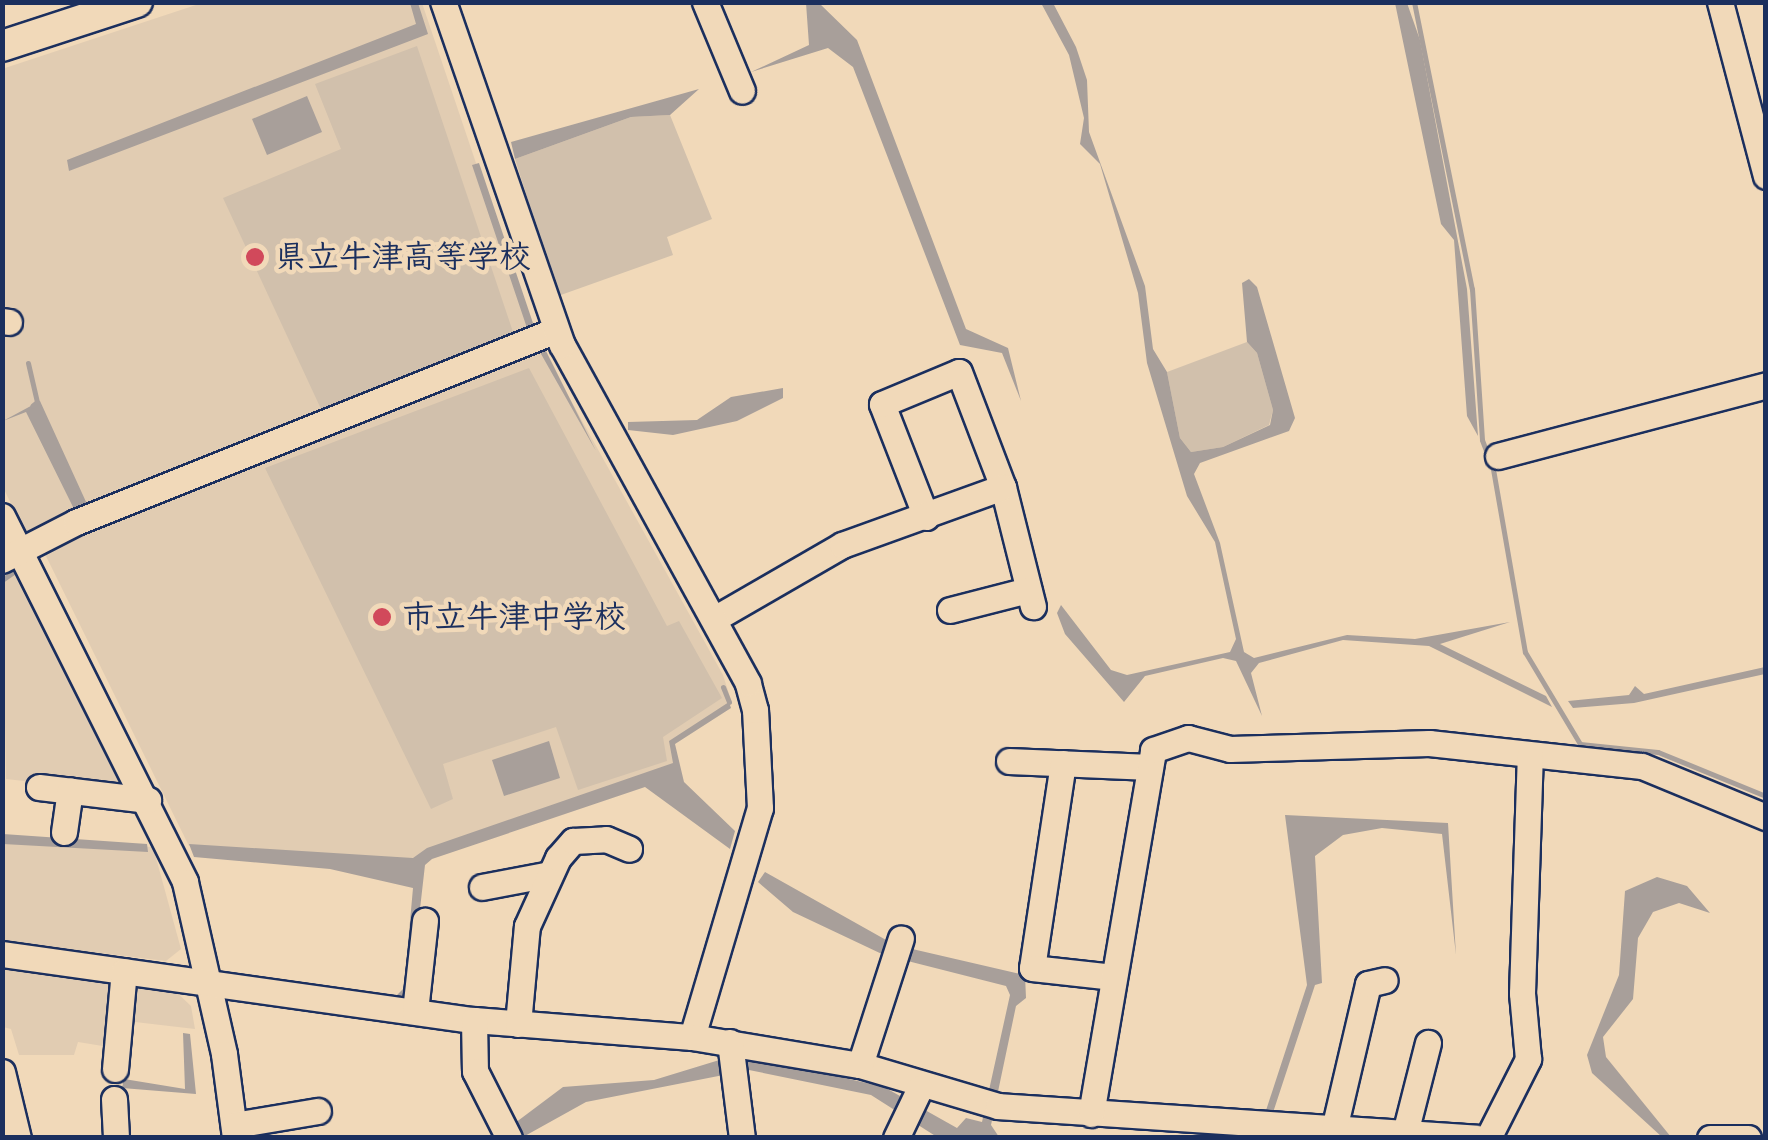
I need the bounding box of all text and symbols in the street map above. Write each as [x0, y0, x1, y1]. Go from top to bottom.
place label: 県立牛津高等学校 [275, 238, 531, 276]
marker: 県立牛津高等学校 [244, 246, 266, 268]
place label: 市立牛津中学校 [402, 598, 626, 636]
marker: 市立牛津中学校 [371, 606, 393, 628]

